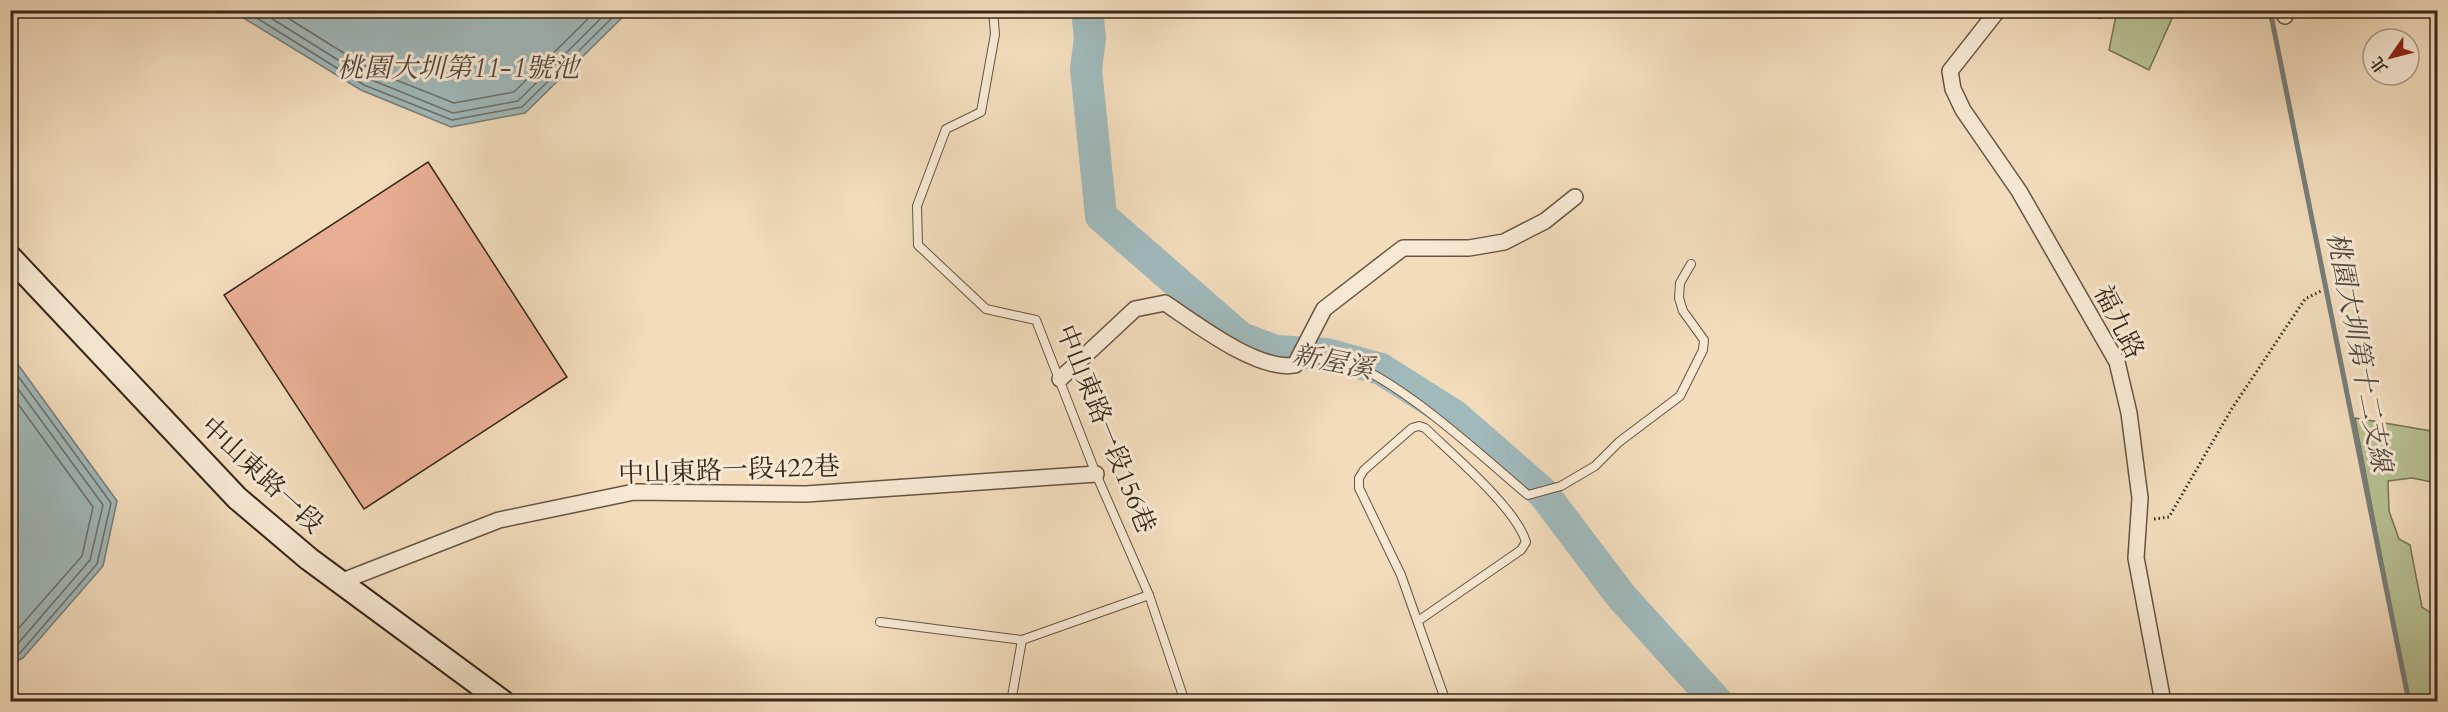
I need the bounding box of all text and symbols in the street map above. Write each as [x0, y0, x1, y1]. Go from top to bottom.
north arrow [2361, 27, 2421, 87]
water label: 桃園大圳第11-1號池 [337, 50, 582, 87]
text: 北 [2366, 52, 2393, 78]
water label: 桃園大圳第十二支線 [2318, 229, 2401, 478]
street label: 福九路 [2086, 279, 2152, 365]
street label: 中山東路一段156巷 [1048, 320, 1164, 538]
water label: 新屋溪 [1290, 336, 1379, 388]
street label: 中山東路一段 [193, 409, 331, 541]
street label: 中山東路一段422巷 [617, 449, 841, 491]

